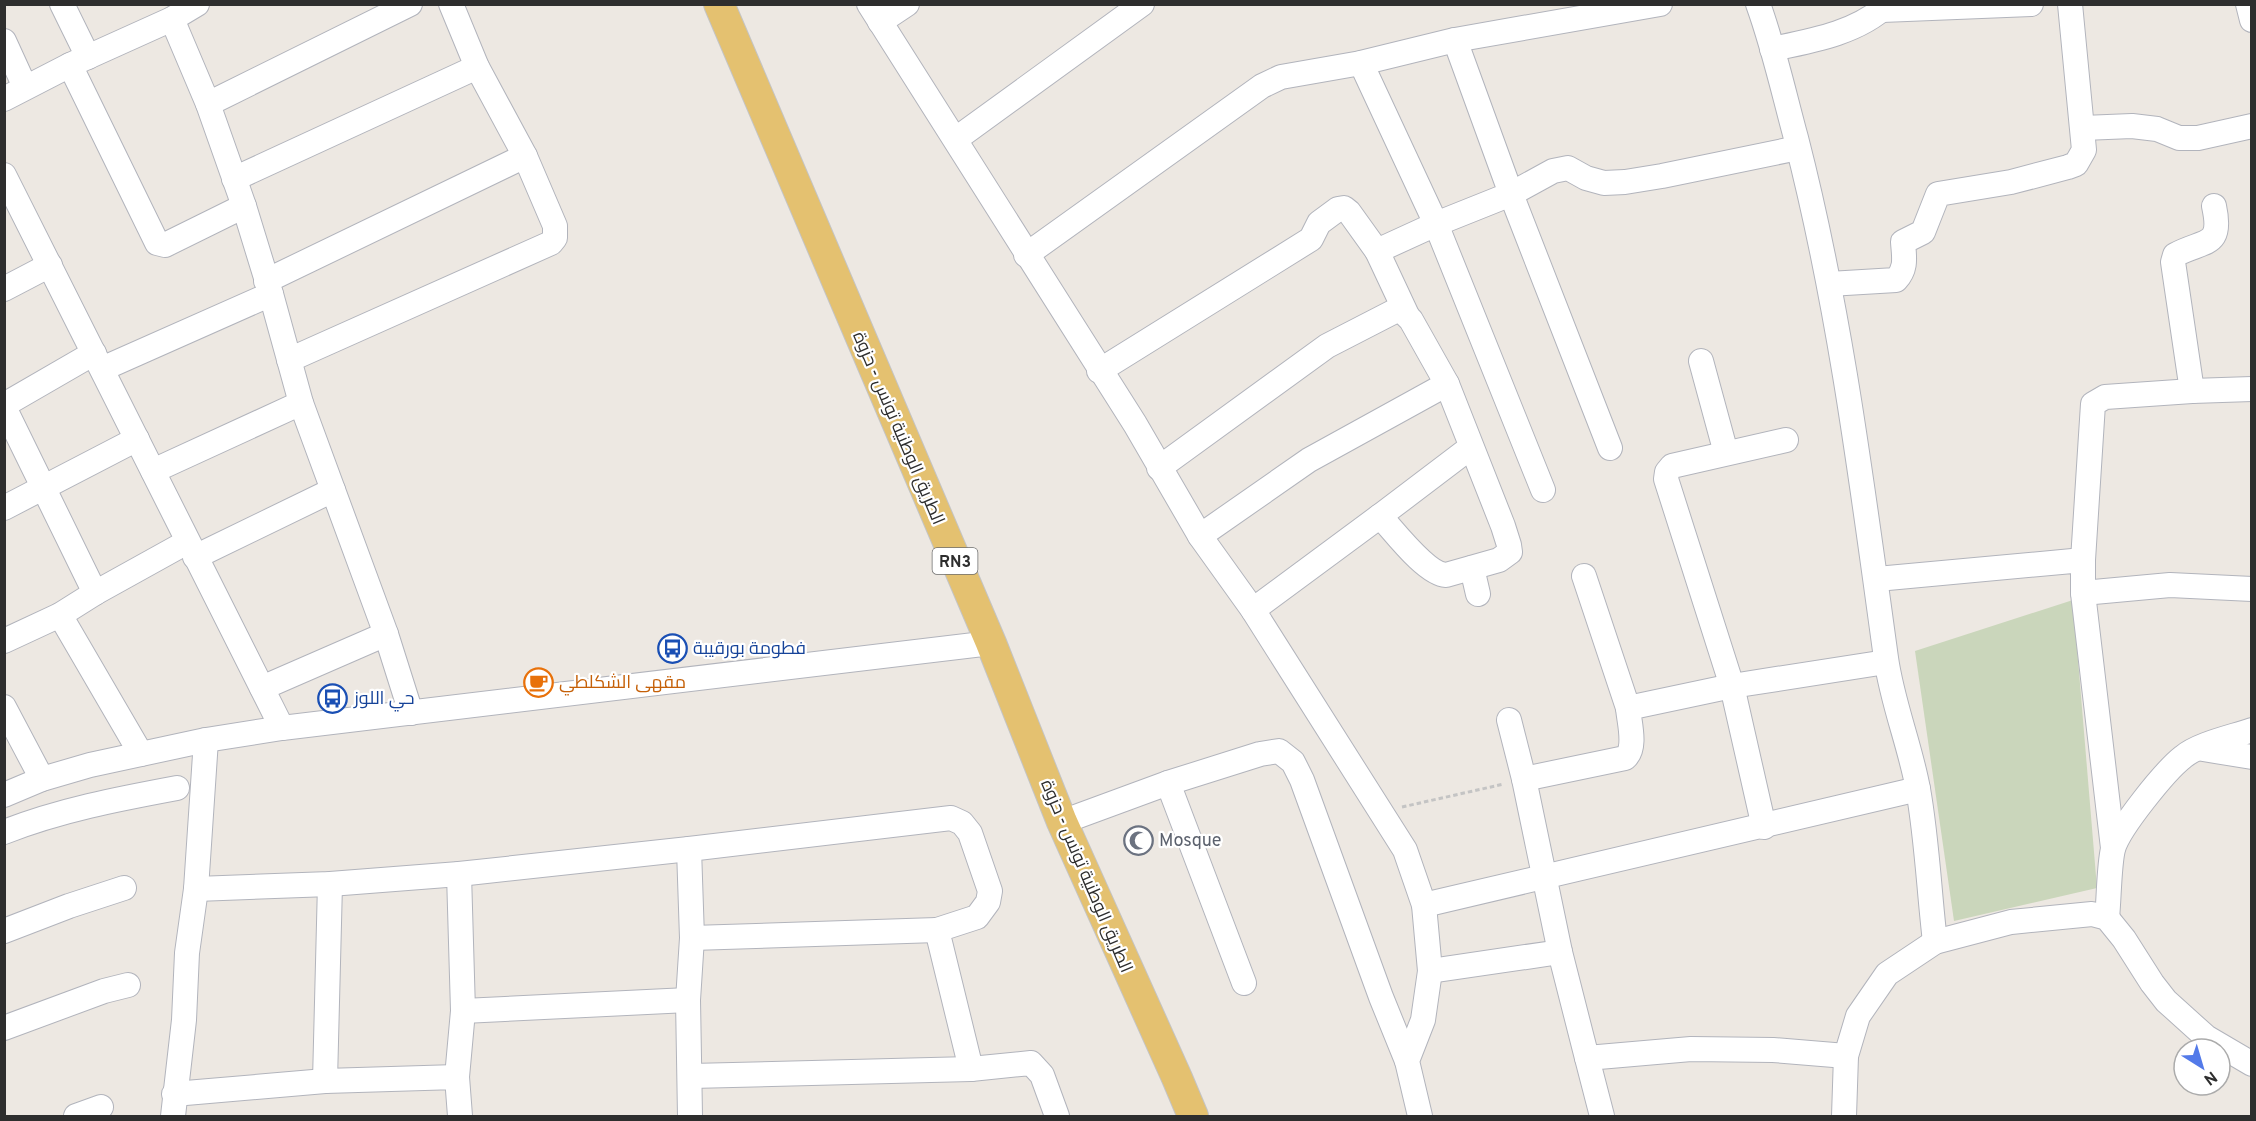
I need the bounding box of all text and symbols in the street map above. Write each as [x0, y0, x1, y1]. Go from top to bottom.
street label: الطريق الوطنية تونس - حزوة [846, 328, 949, 529]
road number: RN3 [932, 548, 978, 574]
bus stop icon: فطومة بورقيبة [656, 632, 688, 664]
place label: فطومة بورقيبة [693, 638, 806, 661]
cafe icon: مقهى الشكلطي [522, 666, 554, 698]
place label: مقهى الشكلطي [559, 672, 686, 696]
bus stop icon: حي اللوز [317, 682, 349, 714]
place label: حي اللوز [353, 688, 415, 712]
street label: الطريق الوطنية تونس - حزوة [1034, 776, 1137, 977]
mosque icon: Mosque [1122, 824, 1154, 856]
place label: Mosque [1159, 830, 1222, 853]
north arrow [2172, 1037, 2232, 1097]
text: N [2199, 1066, 2220, 1089]

